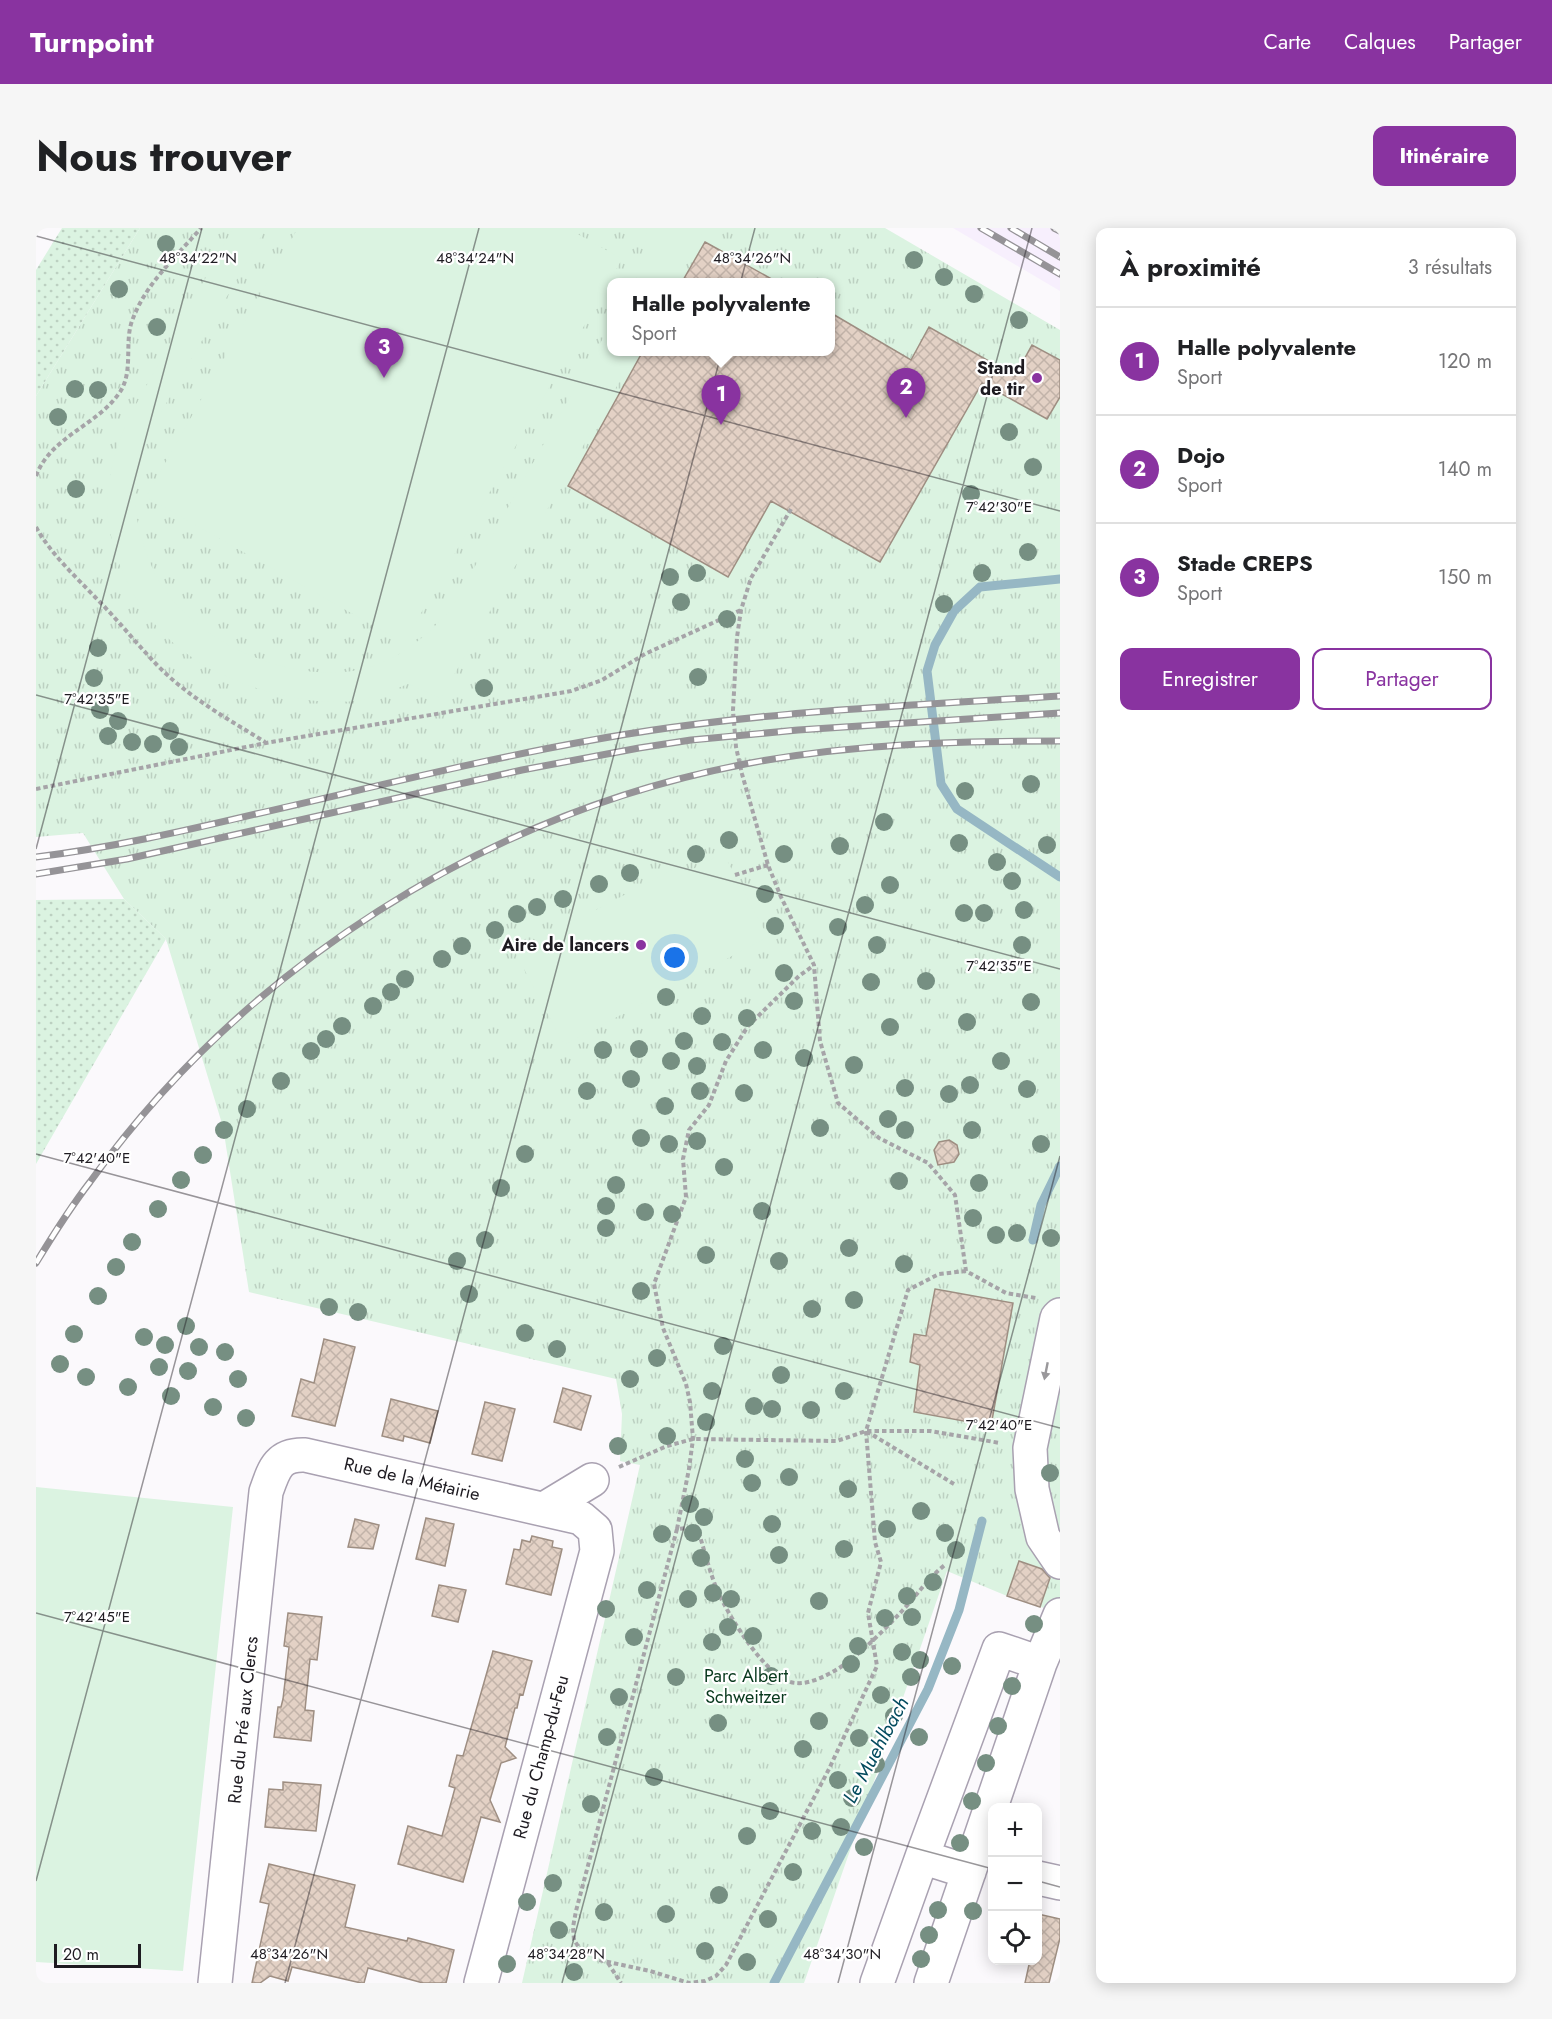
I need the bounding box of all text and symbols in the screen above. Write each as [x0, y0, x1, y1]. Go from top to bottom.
text: Turnpoint [30, 22, 154, 63]
text: Carte [1264, 27, 1311, 57]
text: Calques [1344, 27, 1416, 57]
text: Partager [1449, 27, 1522, 57]
text: Nous trouver [36, 126, 292, 187]
button: Itinéraire [1373, 126, 1516, 186]
text: 48°34'22"N [159, 247, 237, 269]
text: 48°34'24"N [436, 247, 514, 269]
text: 48°34'26"N [713, 247, 791, 269]
text: À proximité [1120, 248, 1261, 286]
text: 3 résultats [1408, 253, 1492, 282]
popup [607, 278, 835, 356]
text: Halle polyvalente [631, 287, 811, 319]
text: Sport [631, 319, 676, 348]
pin: 3 [364, 328, 404, 378]
text: Halle polyvalente [1177, 331, 1356, 363]
text: 1 [1134, 347, 1145, 376]
text: 120 m [1438, 347, 1492, 376]
place label: Stand de tir [977, 355, 1026, 402]
text: Sport [1177, 363, 1222, 392]
pin: 2 [886, 368, 926, 418]
marker: Stand de tir [1030, 371, 1044, 385]
pin: 1 [702, 376, 740, 425]
text: Dojo [1177, 439, 1225, 471]
text: 2 [1133, 455, 1146, 484]
text: 140 m [1438, 455, 1492, 484]
text: Sport [1177, 471, 1222, 500]
text: 7°42'30"E [966, 496, 1032, 518]
text: Stade CREPS [1177, 547, 1313, 579]
text: 3 [1133, 563, 1146, 592]
text: 150 m [1438, 563, 1492, 592]
text: Sport [1177, 579, 1222, 608]
button: Enregistrer [1120, 648, 1300, 710]
button: Partager [1312, 648, 1492, 710]
text: 7°42'35"E [64, 688, 130, 710]
place label: Aire de lancers [500, 932, 629, 958]
marker: Aire de lancers [634, 938, 648, 952]
your location [660, 943, 689, 972]
text: 7°42'35"E [966, 955, 1032, 977]
text: 7°42'40"E [64, 1147, 130, 1169]
one-way arrow [1041, 1362, 1050, 1381]
text: 7°42'40"E [966, 1414, 1032, 1436]
street label: Rue de la Métairie [341, 1451, 483, 1507]
text: 7°42'45"E [64, 1606, 130, 1628]
street label: Rue du Pré aux Clercs [221, 1635, 265, 1805]
park label: Parc Albert Schweitzer [704, 1663, 789, 1710]
street label: Rue du Champ-du-Feu [507, 1672, 575, 1842]
water label: Le Muehlbach [836, 1692, 916, 1808]
map controls [988, 1803, 1042, 1965]
button: + [988, 1803, 1042, 1857]
button: − [988, 1857, 1042, 1911]
button: locate [988, 1911, 1042, 1965]
scale bar [54, 1941, 141, 1968]
text: 20 m [63, 1943, 99, 1966]
text: 48°34'26"N [250, 1943, 328, 1965]
text: 48°34'28"N [527, 1943, 605, 1965]
text: 48°34'30"N [803, 1943, 881, 1965]

